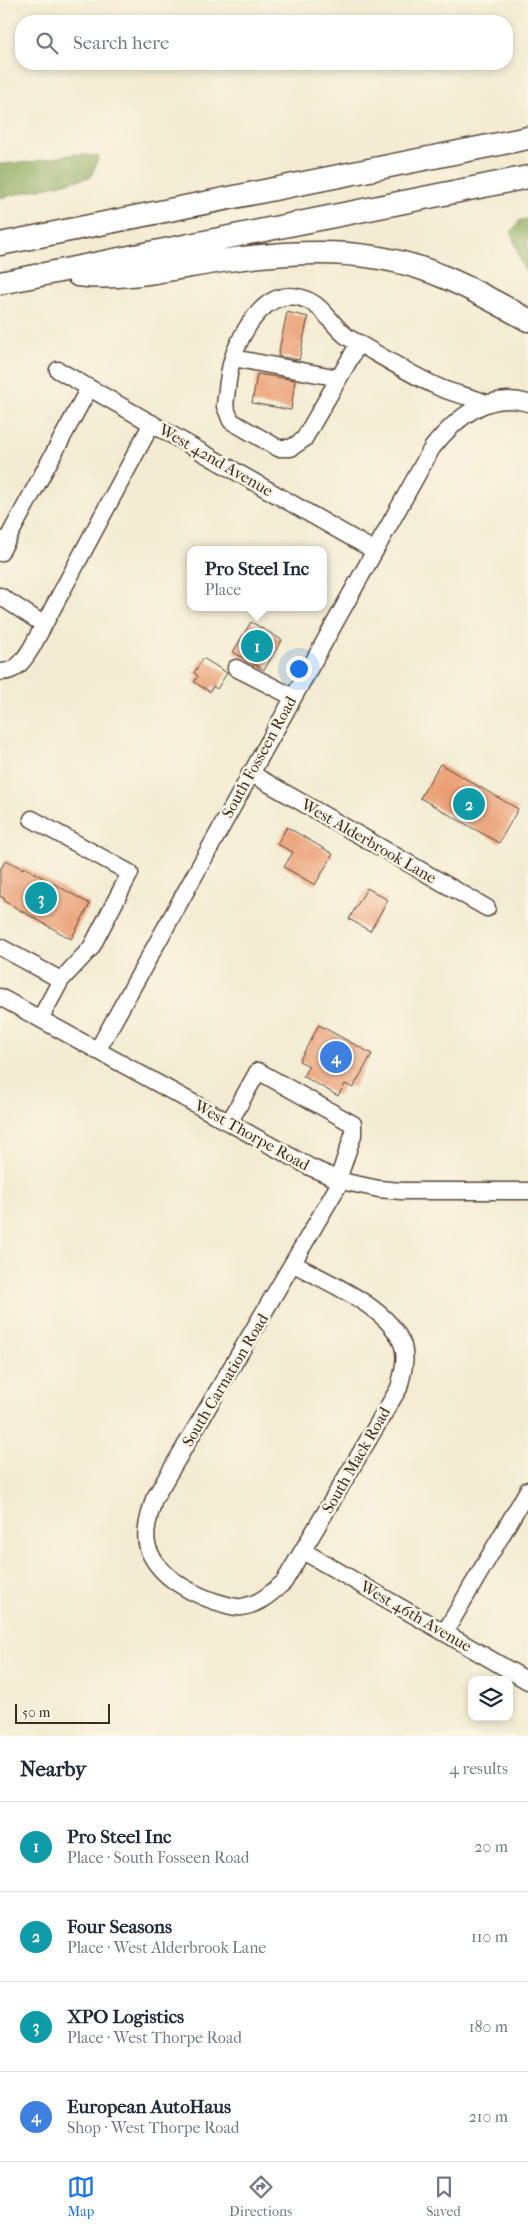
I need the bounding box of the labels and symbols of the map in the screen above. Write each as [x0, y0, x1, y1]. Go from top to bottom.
street label: West 42nd Avenue [155, 419, 276, 500]
pin: 1 [241, 627, 273, 665]
your location [286, 656, 312, 682]
street label: South Fosseen Road [218, 693, 300, 821]
pin: 2 [453, 785, 485, 823]
street label: West Alderbrook Lane [297, 794, 440, 887]
pin: 3 [25, 879, 57, 917]
pin: 4 [320, 1038, 352, 1076]
street label: West Thorpe Road [190, 1095, 313, 1175]
street label: South Carnation Road [178, 1310, 272, 1450]
street label: South Mack Road [318, 1403, 394, 1517]
street label: West 46th Avenue [356, 1576, 475, 1656]
scale bar [15, 1701, 110, 1724]

